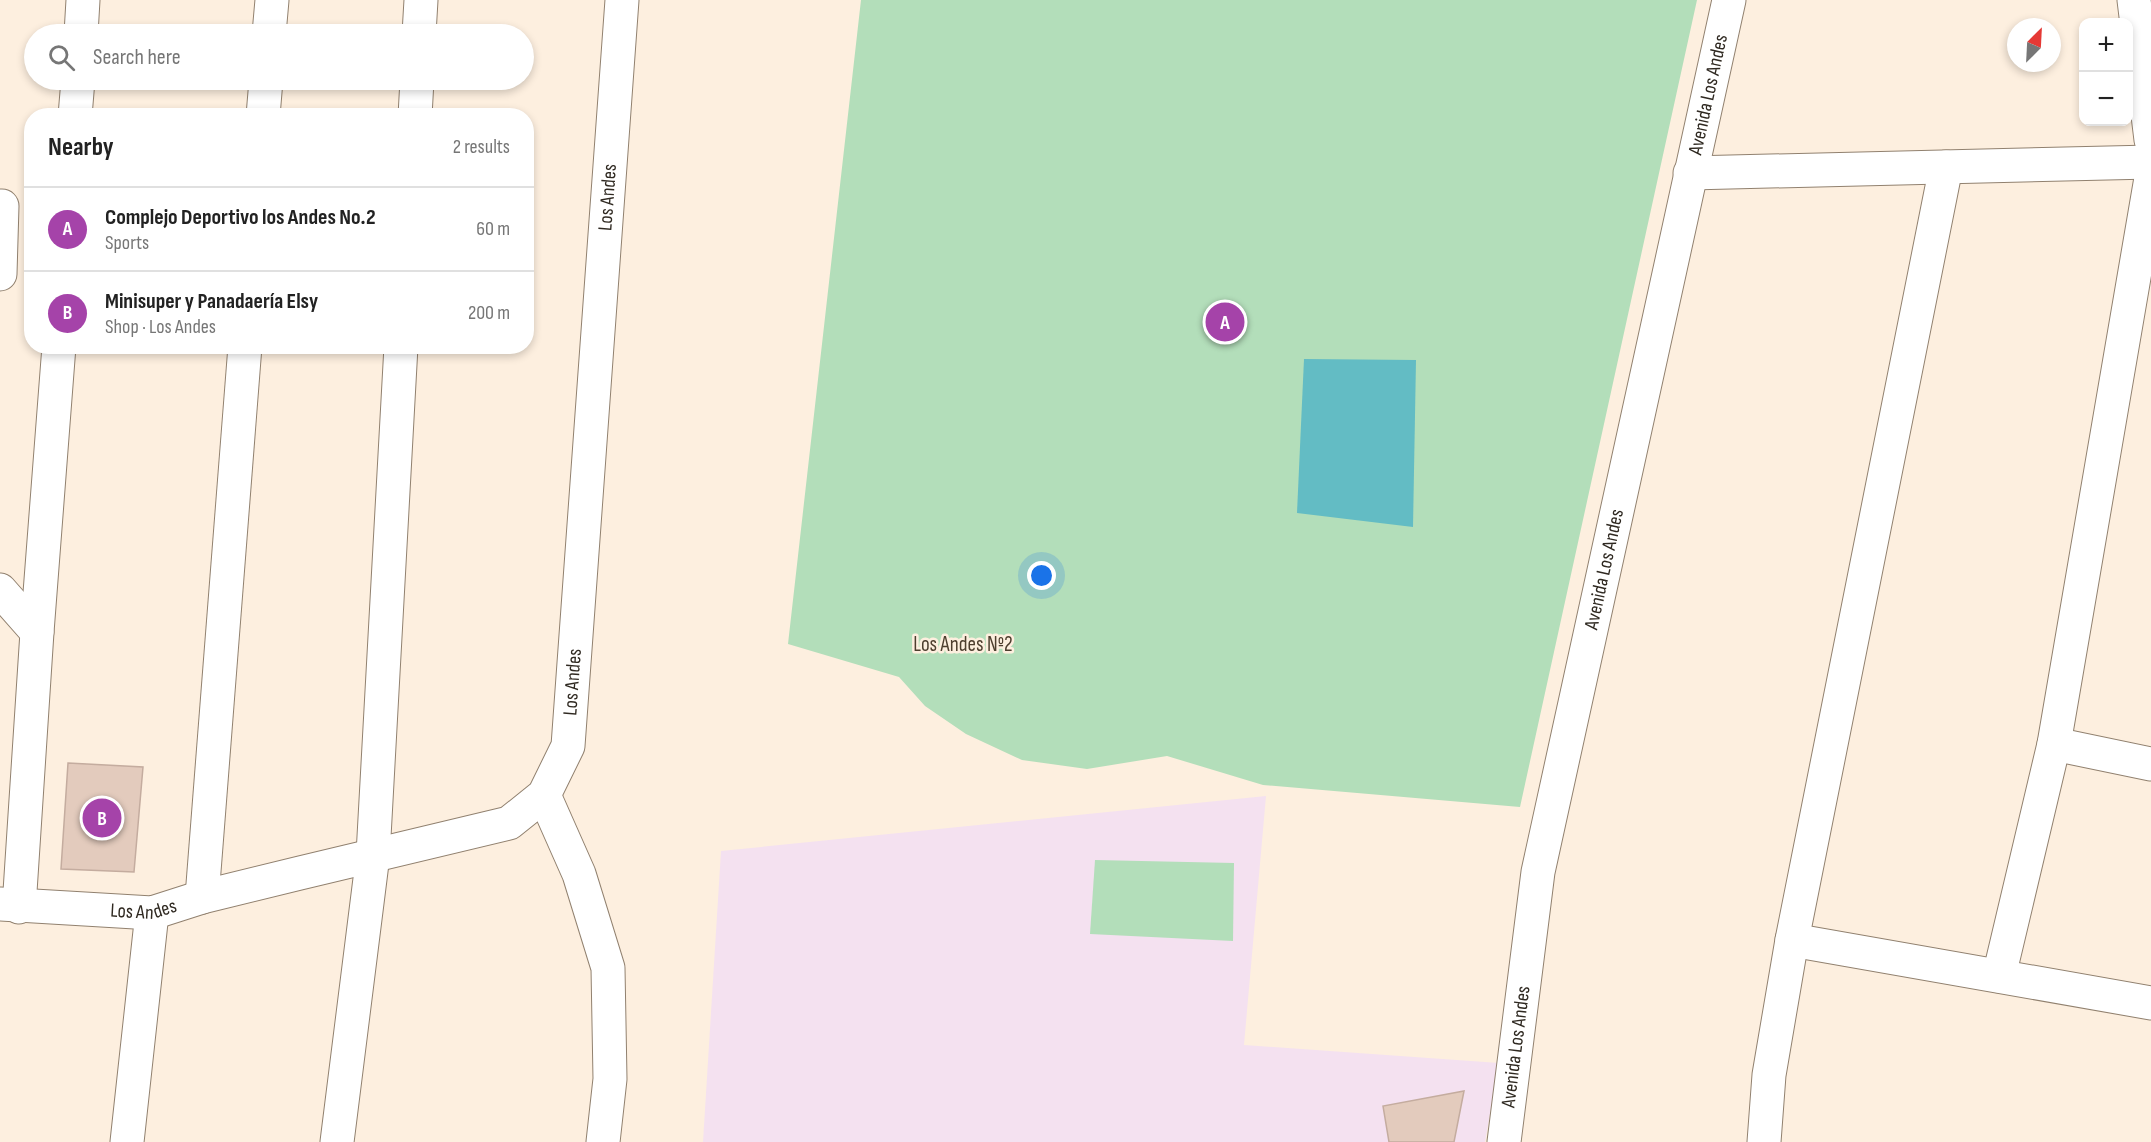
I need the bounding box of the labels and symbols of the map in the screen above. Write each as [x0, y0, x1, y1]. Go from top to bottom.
north arrow [2007, 18, 2061, 72]
street label: Avenida Los Andes [1683, 32, 1733, 158]
street label: Los Andes [593, 163, 622, 232]
pin: A [1206, 300, 1244, 344]
street label: Avenida Los Andes [1579, 507, 1629, 633]
your location [1027, 561, 1056, 590]
district label: Los Andes Nº2 [913, 632, 1013, 657]
street label: Los Andes [558, 648, 587, 716]
pin: B [82, 796, 122, 840]
street label: Los Andes [110, 894, 180, 925]
street label: Avenida Los Andes [1496, 984, 1536, 1110]

